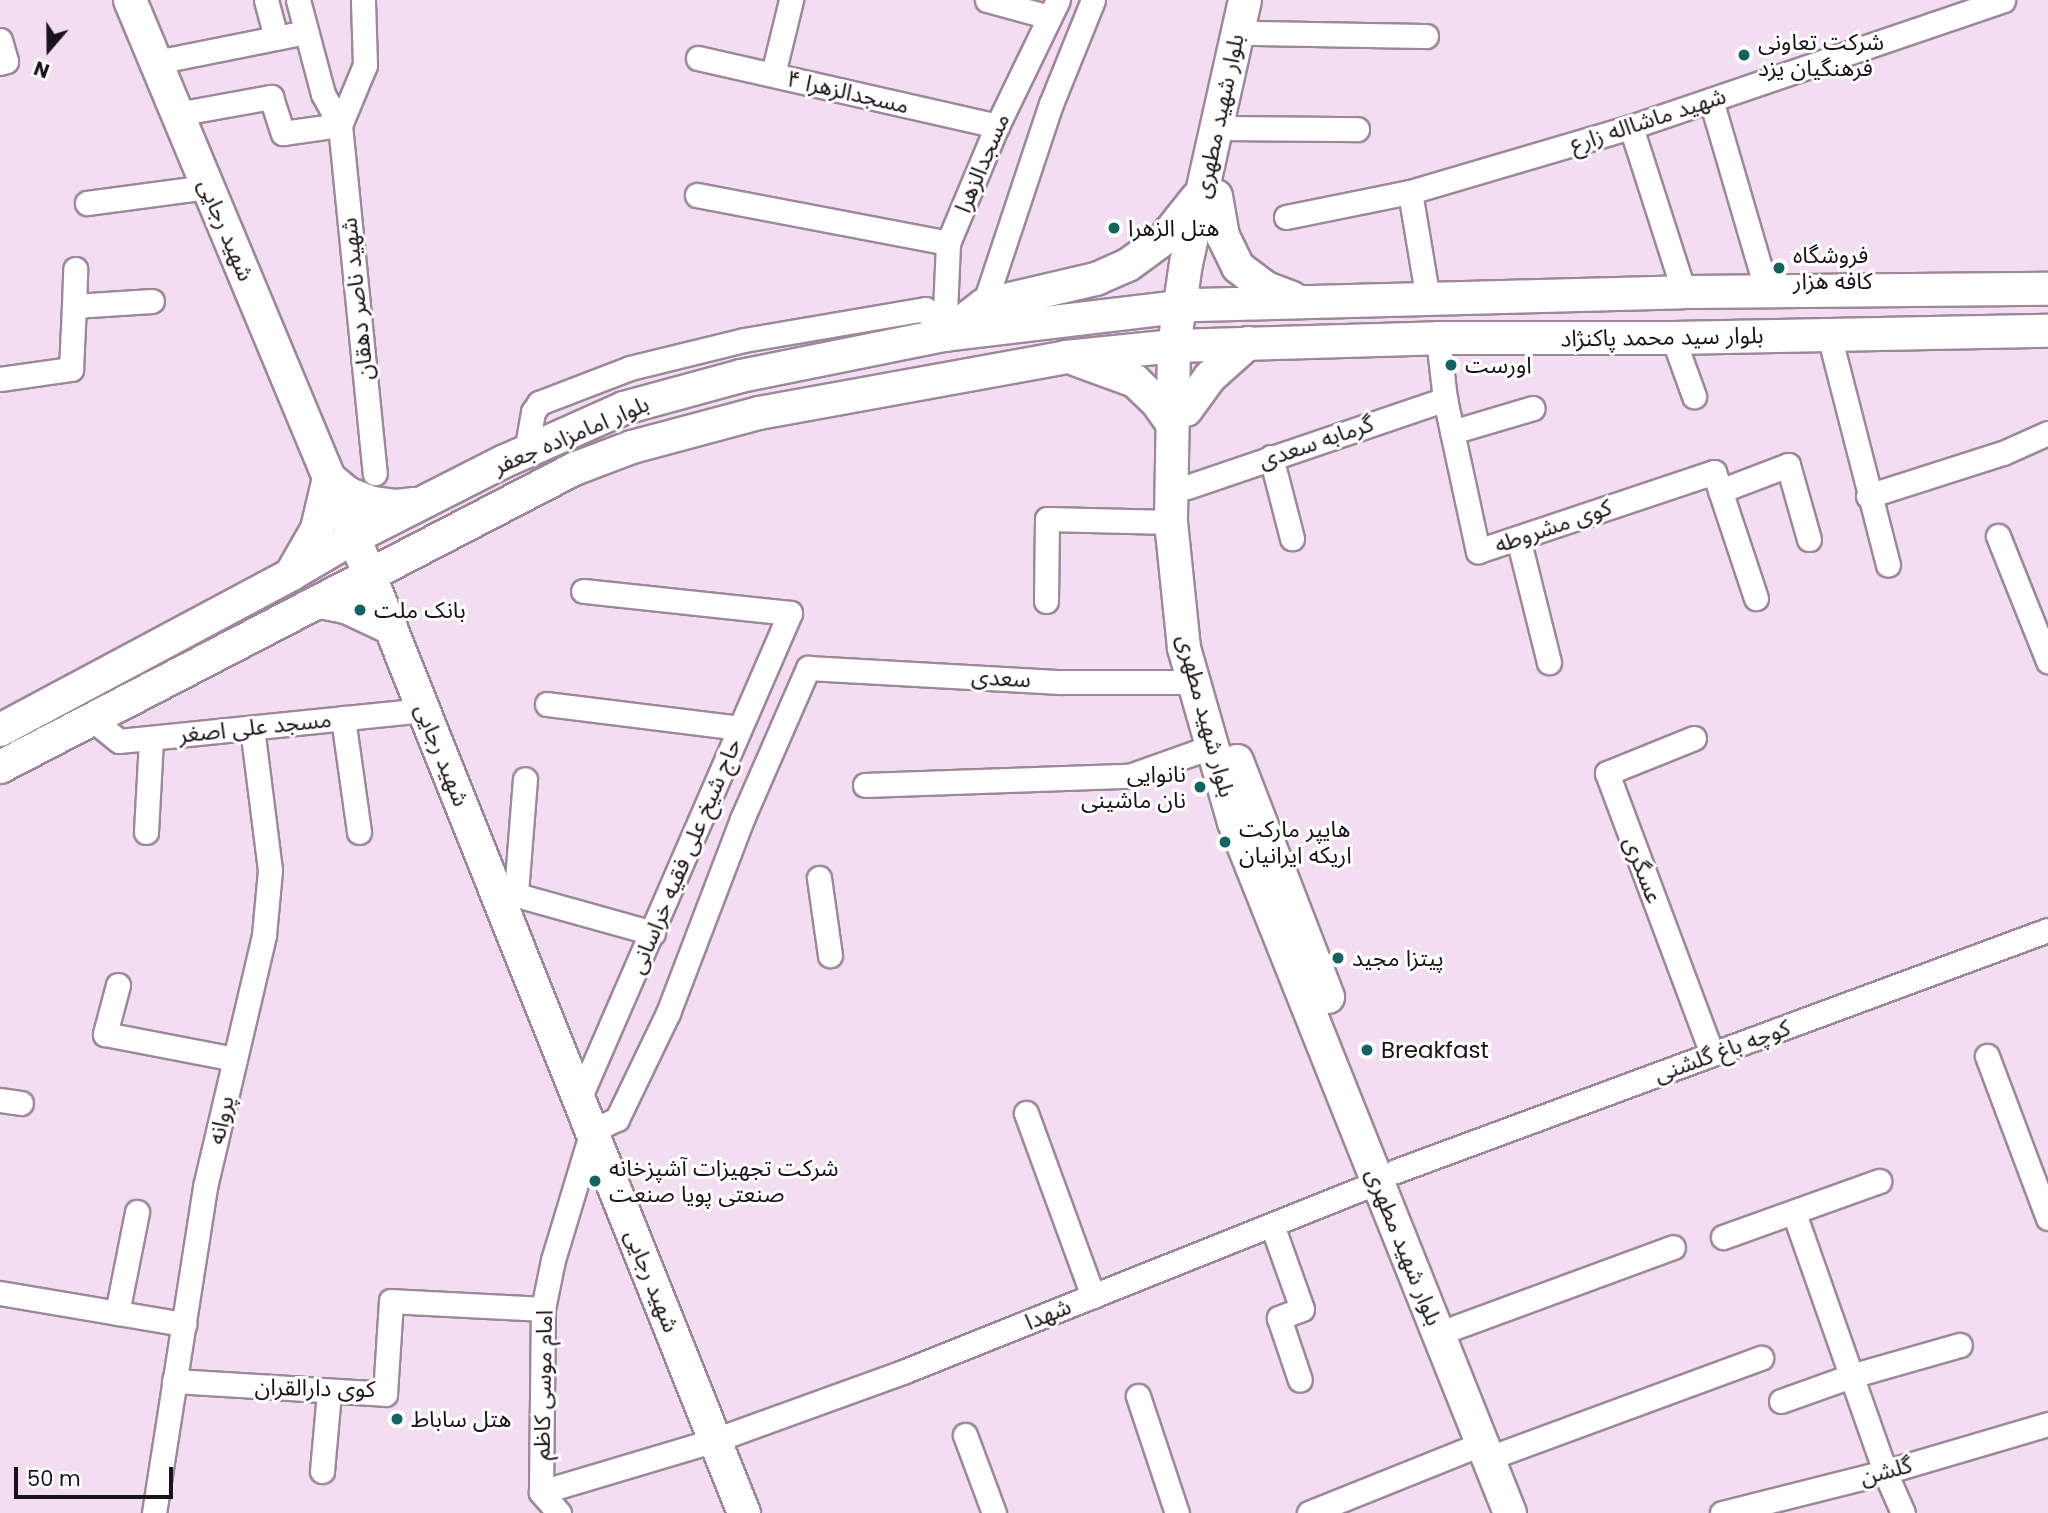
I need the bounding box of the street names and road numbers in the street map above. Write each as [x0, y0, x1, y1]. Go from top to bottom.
street label: بلوار شهید مطهری [1188, 31, 1250, 201]
street label: مسجدالزهرا ۴ [784, 65, 912, 119]
street label: شهید ماشااله زارع [1567, 82, 1729, 158]
street label: مسجدالزهرا [949, 109, 1015, 217]
street label: شهید رجایی [192, 175, 260, 285]
street label: شهید ناصر دهقان [335, 216, 379, 382]
street label: بلوار سید محمد پاکنژاد [1560, 321, 1764, 353]
street label: بلوار امامزاده جعفر [489, 390, 653, 480]
street label: گرمابه سعدی [1255, 409, 1377, 475]
street label: کوی مشروطه [1491, 493, 1615, 559]
street label: بلوار شهید مطهری [1171, 632, 1241, 800]
street label: سعدی [970, 663, 1032, 693]
street label: شهید رجایی [409, 700, 475, 810]
street label: مسجد علی اصغر [177, 705, 333, 749]
street label: حاج شیخ علی فقیه خراسانی [623, 734, 747, 978]
street label: عسگری [1618, 833, 1668, 907]
street label: کوچه باغ گلشنی [1650, 1014, 1794, 1088]
street label: پروانه [202, 1093, 240, 1147]
street label: بلوار شهید مطهری [1360, 1164, 1448, 1330]
street label: شهید رجایی [619, 1226, 685, 1336]
street label: شهدا [1021, 1292, 1075, 1336]
street label: امام موسی کاظم [528, 1310, 558, 1460]
street label: کوی دارالقران [254, 1373, 376, 1403]
street label: گلشن [1857, 1451, 1915, 1491]

